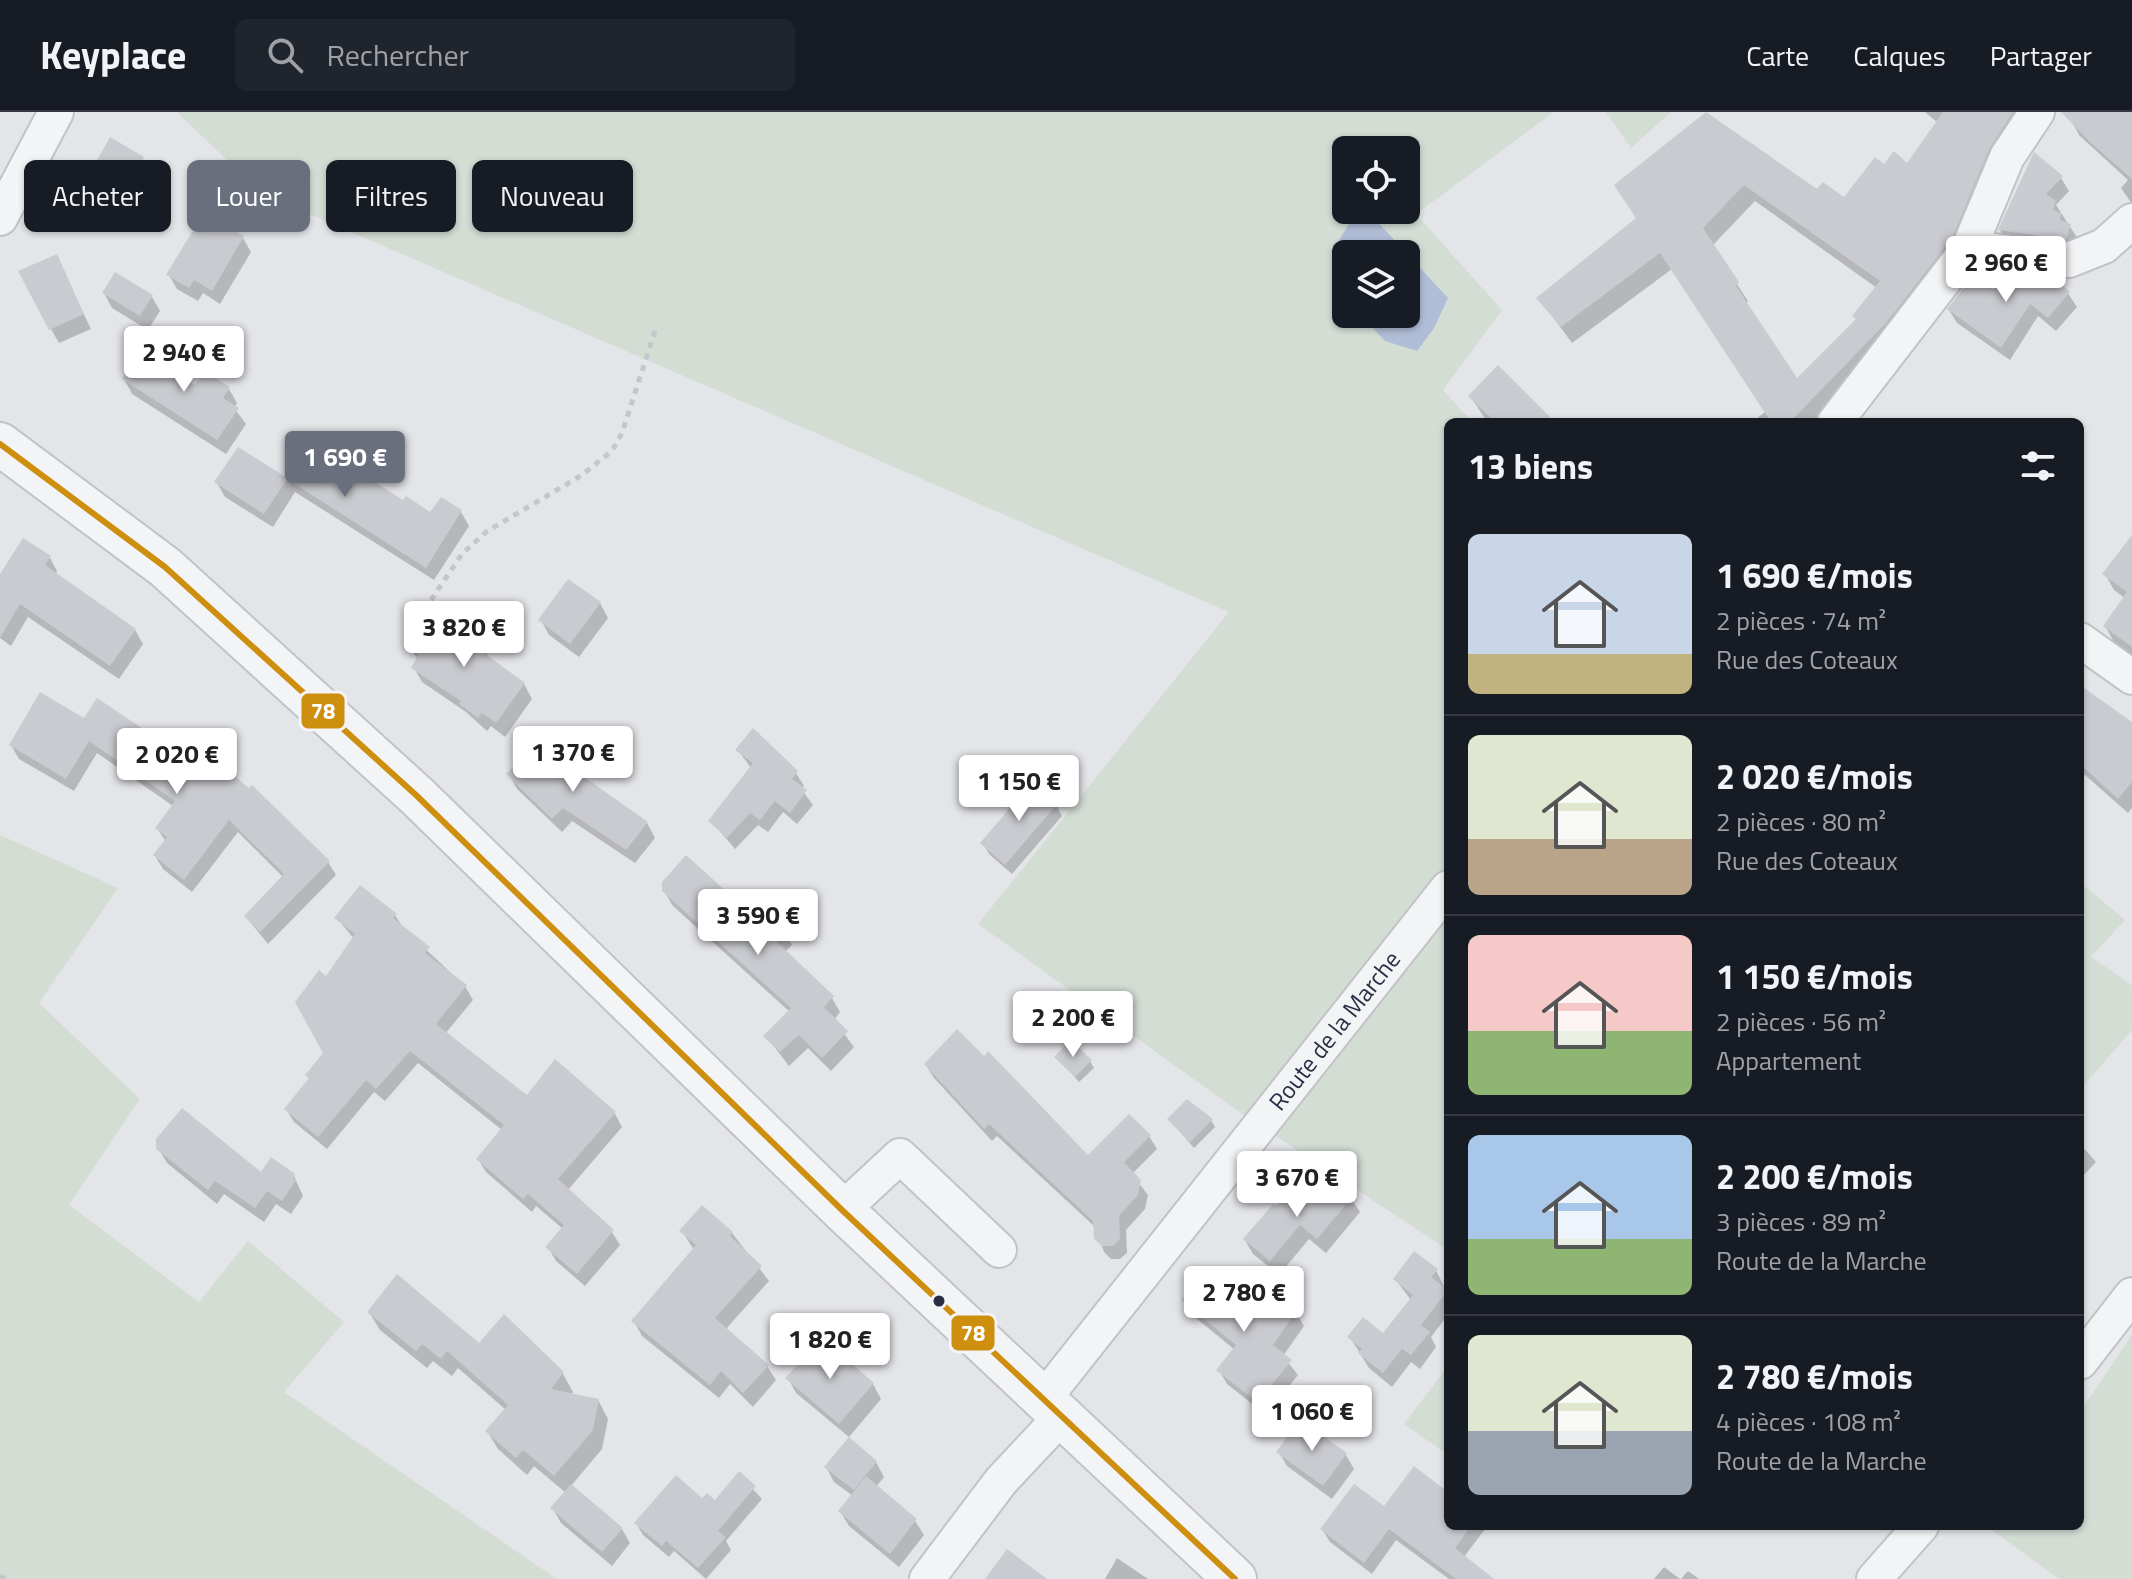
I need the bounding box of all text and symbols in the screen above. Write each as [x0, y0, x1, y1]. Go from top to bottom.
search box [235, 19, 795, 91]
text: Keyplace [40, 26, 187, 84]
text: Rechercher [327, 32, 469, 78]
icon: search [263, 33, 307, 77]
text: Carte [1746, 34, 1809, 77]
text: Calques [1853, 34, 1946, 77]
text: Partager [1990, 34, 2092, 77]
map controls [1332, 136, 1420, 328]
button: locate [1332, 136, 1420, 224]
chip: Acheter [24, 160, 171, 232]
chip: Louer [187, 160, 310, 232]
chip: Filtres [326, 160, 456, 232]
chip: Nouveau [472, 160, 633, 232]
pin: 2 960 € [1932, 236, 2080, 304]
button: layers [1332, 240, 1420, 328]
text: 2 960 € [1964, 242, 2048, 281]
pin: 2 940 € [110, 326, 258, 394]
text: 2 940 € [142, 332, 226, 371]
pin: 1 690 € [271, 431, 419, 499]
text: 1 690 € [303, 437, 387, 476]
text: 13 biens [1468, 440, 1593, 492]
icon: filters [2016, 444, 2060, 488]
text: 1 690 €/mois [1716, 549, 1913, 601]
icon: home [1532, 566, 1628, 662]
pin: 3 820 € [390, 601, 538, 669]
text: 2 pièces · 74 m² [1716, 601, 1886, 640]
text: 3 820 € [422, 607, 506, 646]
text: Rue des Coteaux [1716, 640, 1898, 679]
line badge: 78 [300, 692, 346, 730]
text: 78 [311, 694, 335, 728]
pin: 1 370 € [499, 726, 647, 794]
pin: 2 020 € [103, 728, 251, 796]
text: 1 370 € [531, 732, 615, 771]
text: 2 020 € [135, 734, 219, 773]
text: 2 020 €/mois [1716, 750, 1913, 802]
pin: 1 150 € [945, 755, 1093, 823]
text: 1 150 € [977, 761, 1061, 800]
icon: home [1532, 767, 1628, 863]
text: 2 pièces · 80 m² [1716, 802, 1886, 841]
text: Rue des Coteaux [1716, 841, 1898, 880]
pin: 3 590 € [684, 889, 832, 957]
text: 3 590 € [716, 895, 800, 934]
street label: Route de la Marche [1260, 943, 1409, 1118]
text: 1 150 €/mois [1716, 950, 1913, 1002]
icon: home [1532, 967, 1628, 1063]
pin: 2 200 € [999, 991, 1147, 1059]
text: 2 200 € [1031, 997, 1115, 1036]
text: 2 pièces · 56 m² [1716, 1002, 1886, 1041]
text: Appartement [1716, 1041, 1861, 1080]
text: 2 200 €/mois [1716, 1150, 1913, 1202]
pin: 3 670 € [1223, 1151, 1371, 1219]
text: 3 670 € [1255, 1157, 1339, 1196]
icon: home [1532, 1167, 1628, 1263]
text: 3 pièces · 89 m² [1716, 1202, 1886, 1241]
text: Route de la Marche [1716, 1241, 1927, 1280]
pin: 2 780 € [1170, 1266, 1318, 1334]
text: 2 780 € [1202, 1272, 1286, 1311]
unlabelled marker [931, 1293, 947, 1309]
pin: 1 820 € [756, 1313, 904, 1381]
line badge: 78 [950, 1314, 996, 1352]
text: 78 [961, 1316, 985, 1350]
text: 1 820 € [788, 1319, 872, 1358]
text: 2 780 €/mois [1716, 1350, 1913, 1402]
icon: home [1532, 1367, 1628, 1463]
pin: 1 060 € [1238, 1385, 1386, 1453]
text: 1 060 € [1270, 1391, 1354, 1430]
text: 4 pièces · 108 m² [1716, 1402, 1901, 1441]
text: Route de la Marche [1716, 1441, 1927, 1480]

